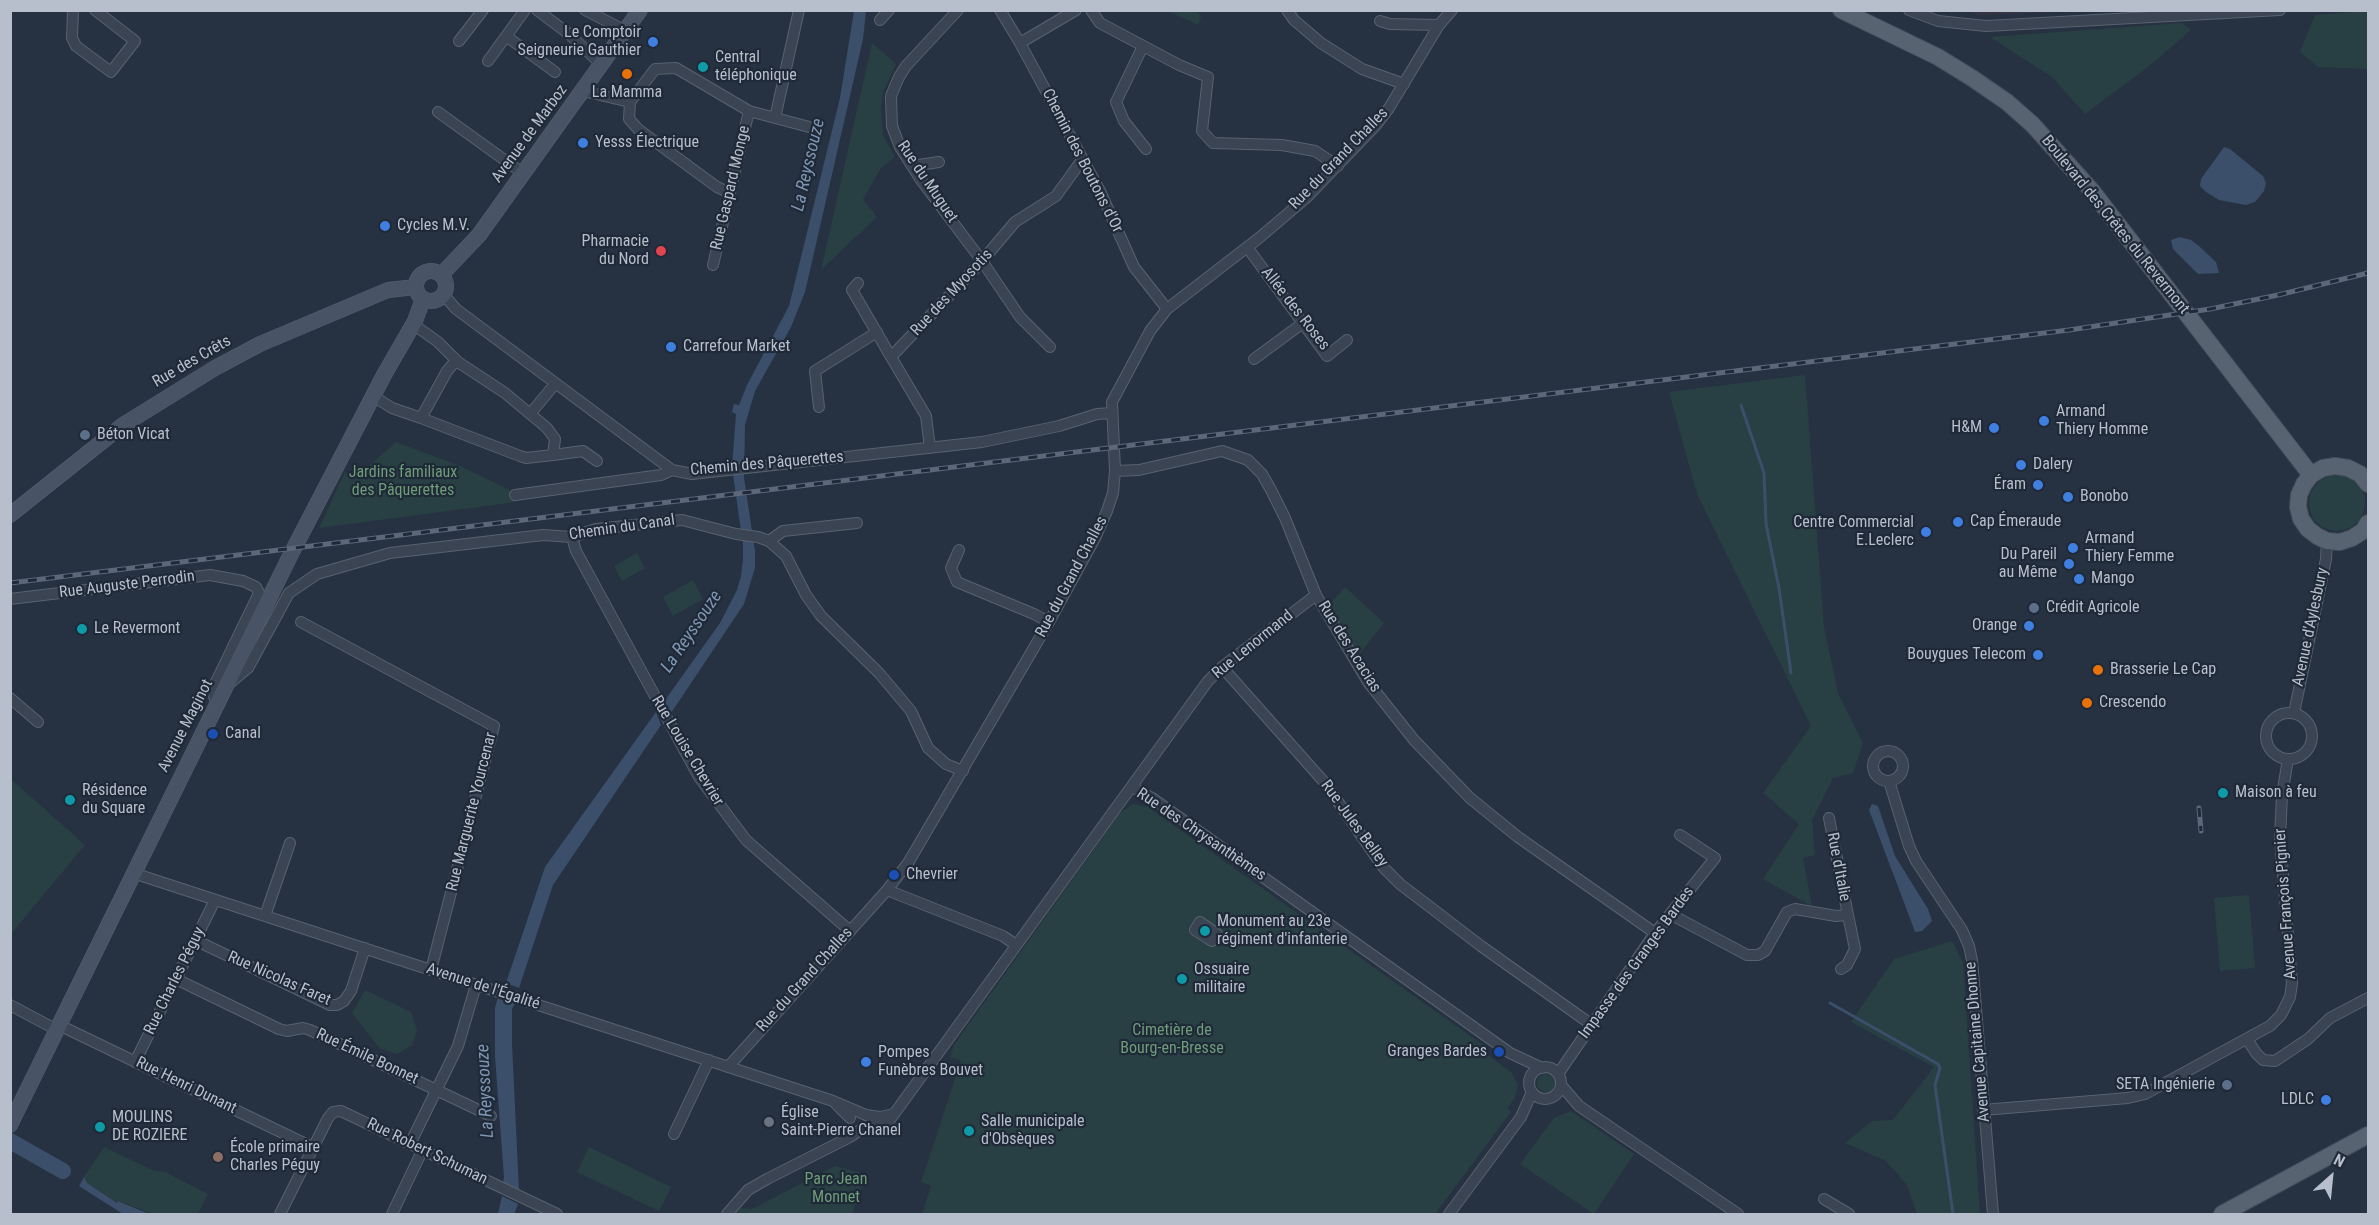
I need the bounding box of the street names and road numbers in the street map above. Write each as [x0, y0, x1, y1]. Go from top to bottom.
street label: Avenue de Marboz [488, 81, 572, 187]
street label: Chemin des Boutons d'Or [1037, 86, 1127, 236]
street label: Rue du Grand Challes [1285, 104, 1393, 214]
street label: Rue Gaspard Monge [707, 124, 755, 252]
street label: Boulevard des Crêtes du Revermont [2037, 132, 2193, 318]
street label: Rue du Muguet [893, 137, 961, 227]
street label: Rue des Myosotis [907, 246, 997, 340]
street label: Allée des Roses [1257, 264, 1333, 354]
street label: Rue des Crêts [149, 332, 235, 392]
street label: Chemin des Pâquerettes [689, 448, 845, 480]
street label: Chemin du Canal [568, 511, 676, 545]
street label: Rue du Grand Challes [1032, 513, 1112, 641]
street label: Avenue d'Aylesbury [2289, 566, 2333, 688]
street label: Rue Auguste Perrodin [58, 567, 196, 603]
street label: Rue des Acacias [1313, 598, 1385, 696]
street label: Rue Lenormand [1209, 607, 1297, 683]
street label: Avenue Maginot [154, 676, 218, 776]
street label: Rue Louise Chevrier [647, 693, 727, 809]
street label: Rue Marguerite Yourcenar [443, 731, 501, 893]
street label: Rue Jules Belley [1316, 777, 1392, 871]
street label: Rue des Chrysanthèmes [1133, 785, 1269, 885]
street label: Avenue François Pignier [2271, 828, 2301, 980]
street label: Rue d’Italie [1822, 831, 1854, 903]
street label: Impasse des Granges Bardes [1575, 883, 1699, 1043]
street label: Rue Charles Péguy [141, 924, 209, 1038]
street label: Rue du Grand Challes [753, 924, 857, 1036]
street label: Rue Nicolas Faret [225, 948, 333, 1010]
street label: Avenue de l'Égalité [424, 960, 542, 1014]
street label: Avenue Capitaine Dhonne [1961, 961, 1995, 1123]
street label: Rue Émile Bonnet [313, 1025, 421, 1089]
street label: Rue Henri Dunant [133, 1053, 239, 1119]
street label: Rue Robert Schuman [364, 1115, 490, 1189]

